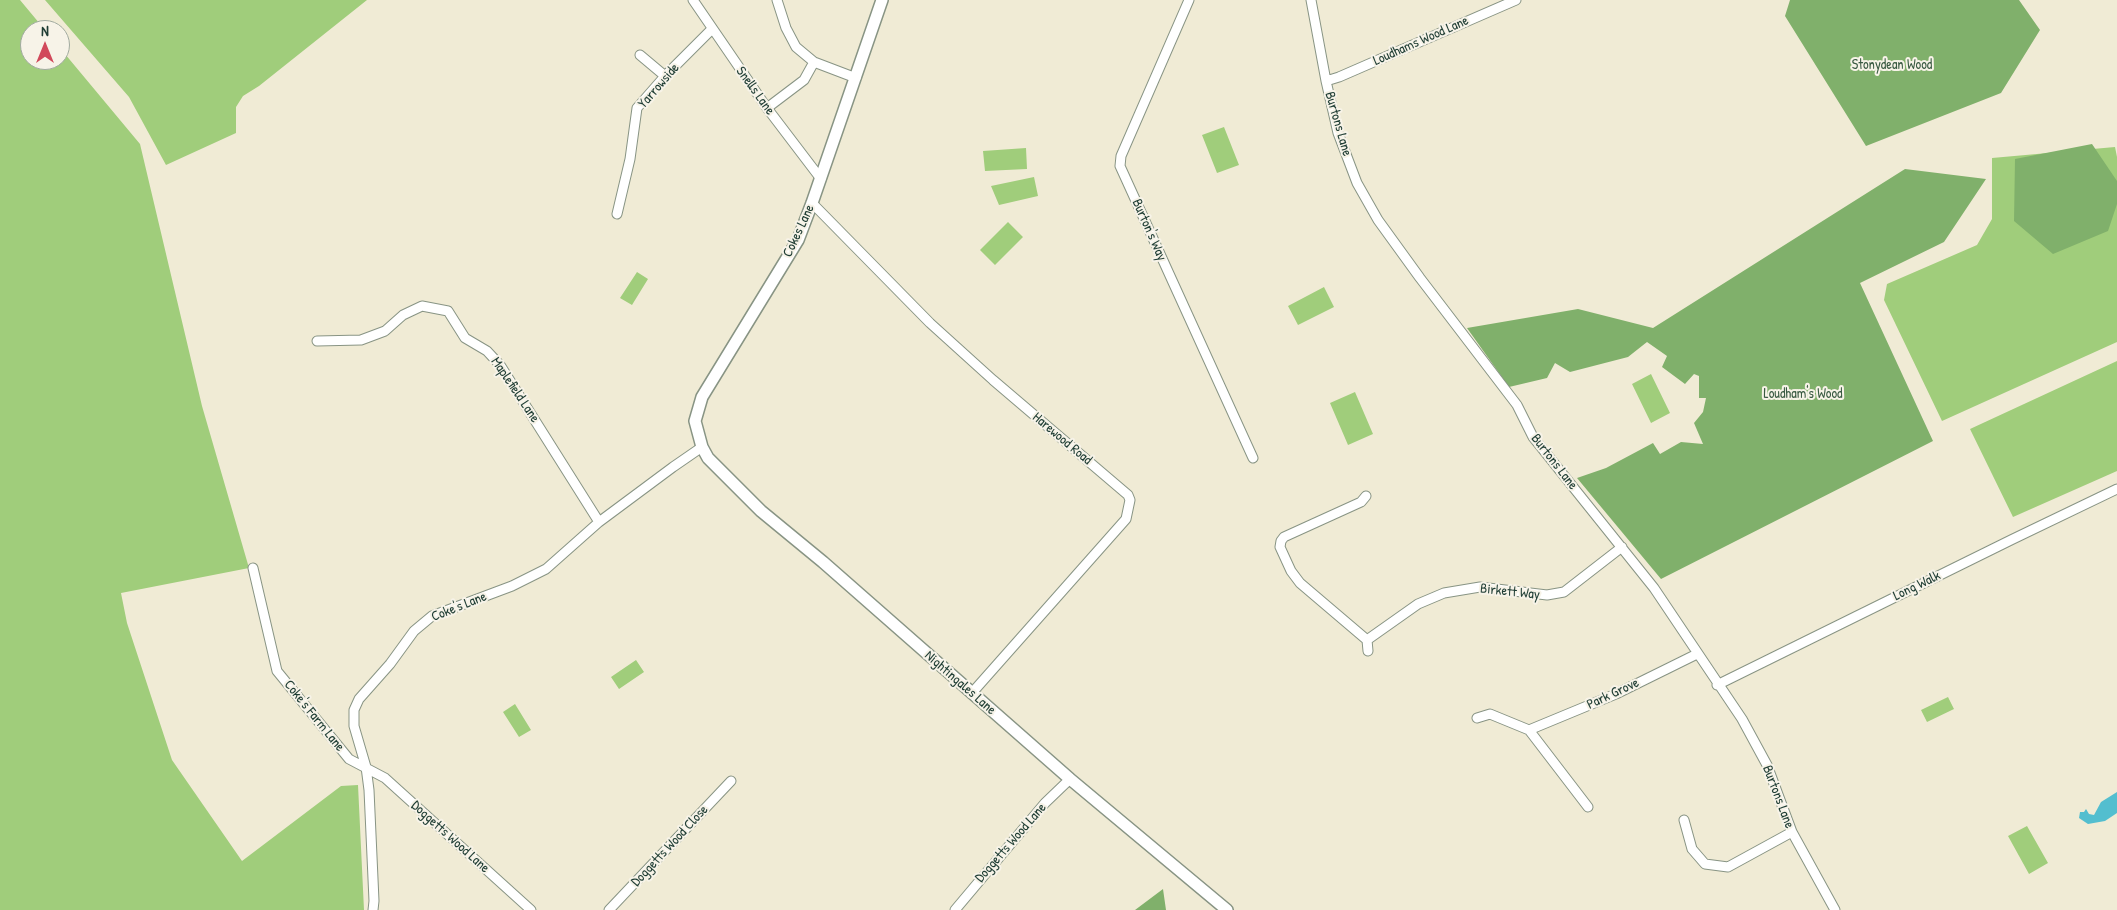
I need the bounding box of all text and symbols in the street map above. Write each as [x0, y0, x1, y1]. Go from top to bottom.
street label: Loudhams Wood Lane [1371, 12, 1471, 70]
north arrow [20, 20, 70, 70]
text: N [41, 21, 49, 40]
park label: Stonydean Wood [1852, 57, 1932, 73]
street label: Yarrowside [635, 60, 683, 112]
street label: Snells Lane [732, 64, 778, 118]
street label: Burtons Lane [1321, 90, 1355, 158]
street label: Burton's Way [1128, 197, 1170, 263]
street label: Cokes Lane [780, 202, 818, 260]
street label: Maplefield Lane [487, 354, 543, 426]
park label: Loudham's Wood [1763, 386, 1843, 402]
street label: Harewood Road [1029, 409, 1095, 469]
street label: Burtons Lane [1527, 431, 1581, 493]
street label: Long Walk [1891, 567, 1943, 605]
street label: Birkett Way [1479, 581, 1541, 603]
street label: Coke's Lane [429, 588, 489, 626]
street label: Nightingales Lane [921, 647, 999, 719]
street label: Park Grove [1584, 675, 1642, 713]
street label: Coke's Farm Lane [280, 677, 348, 755]
street label: Burtons Lane [1758, 763, 1798, 831]
street label: Doggetts Wood Lane [407, 797, 493, 877]
street label: Doggetts Wood Lane [972, 800, 1050, 886]
street label: Doggetts Wood Close [628, 802, 712, 890]

